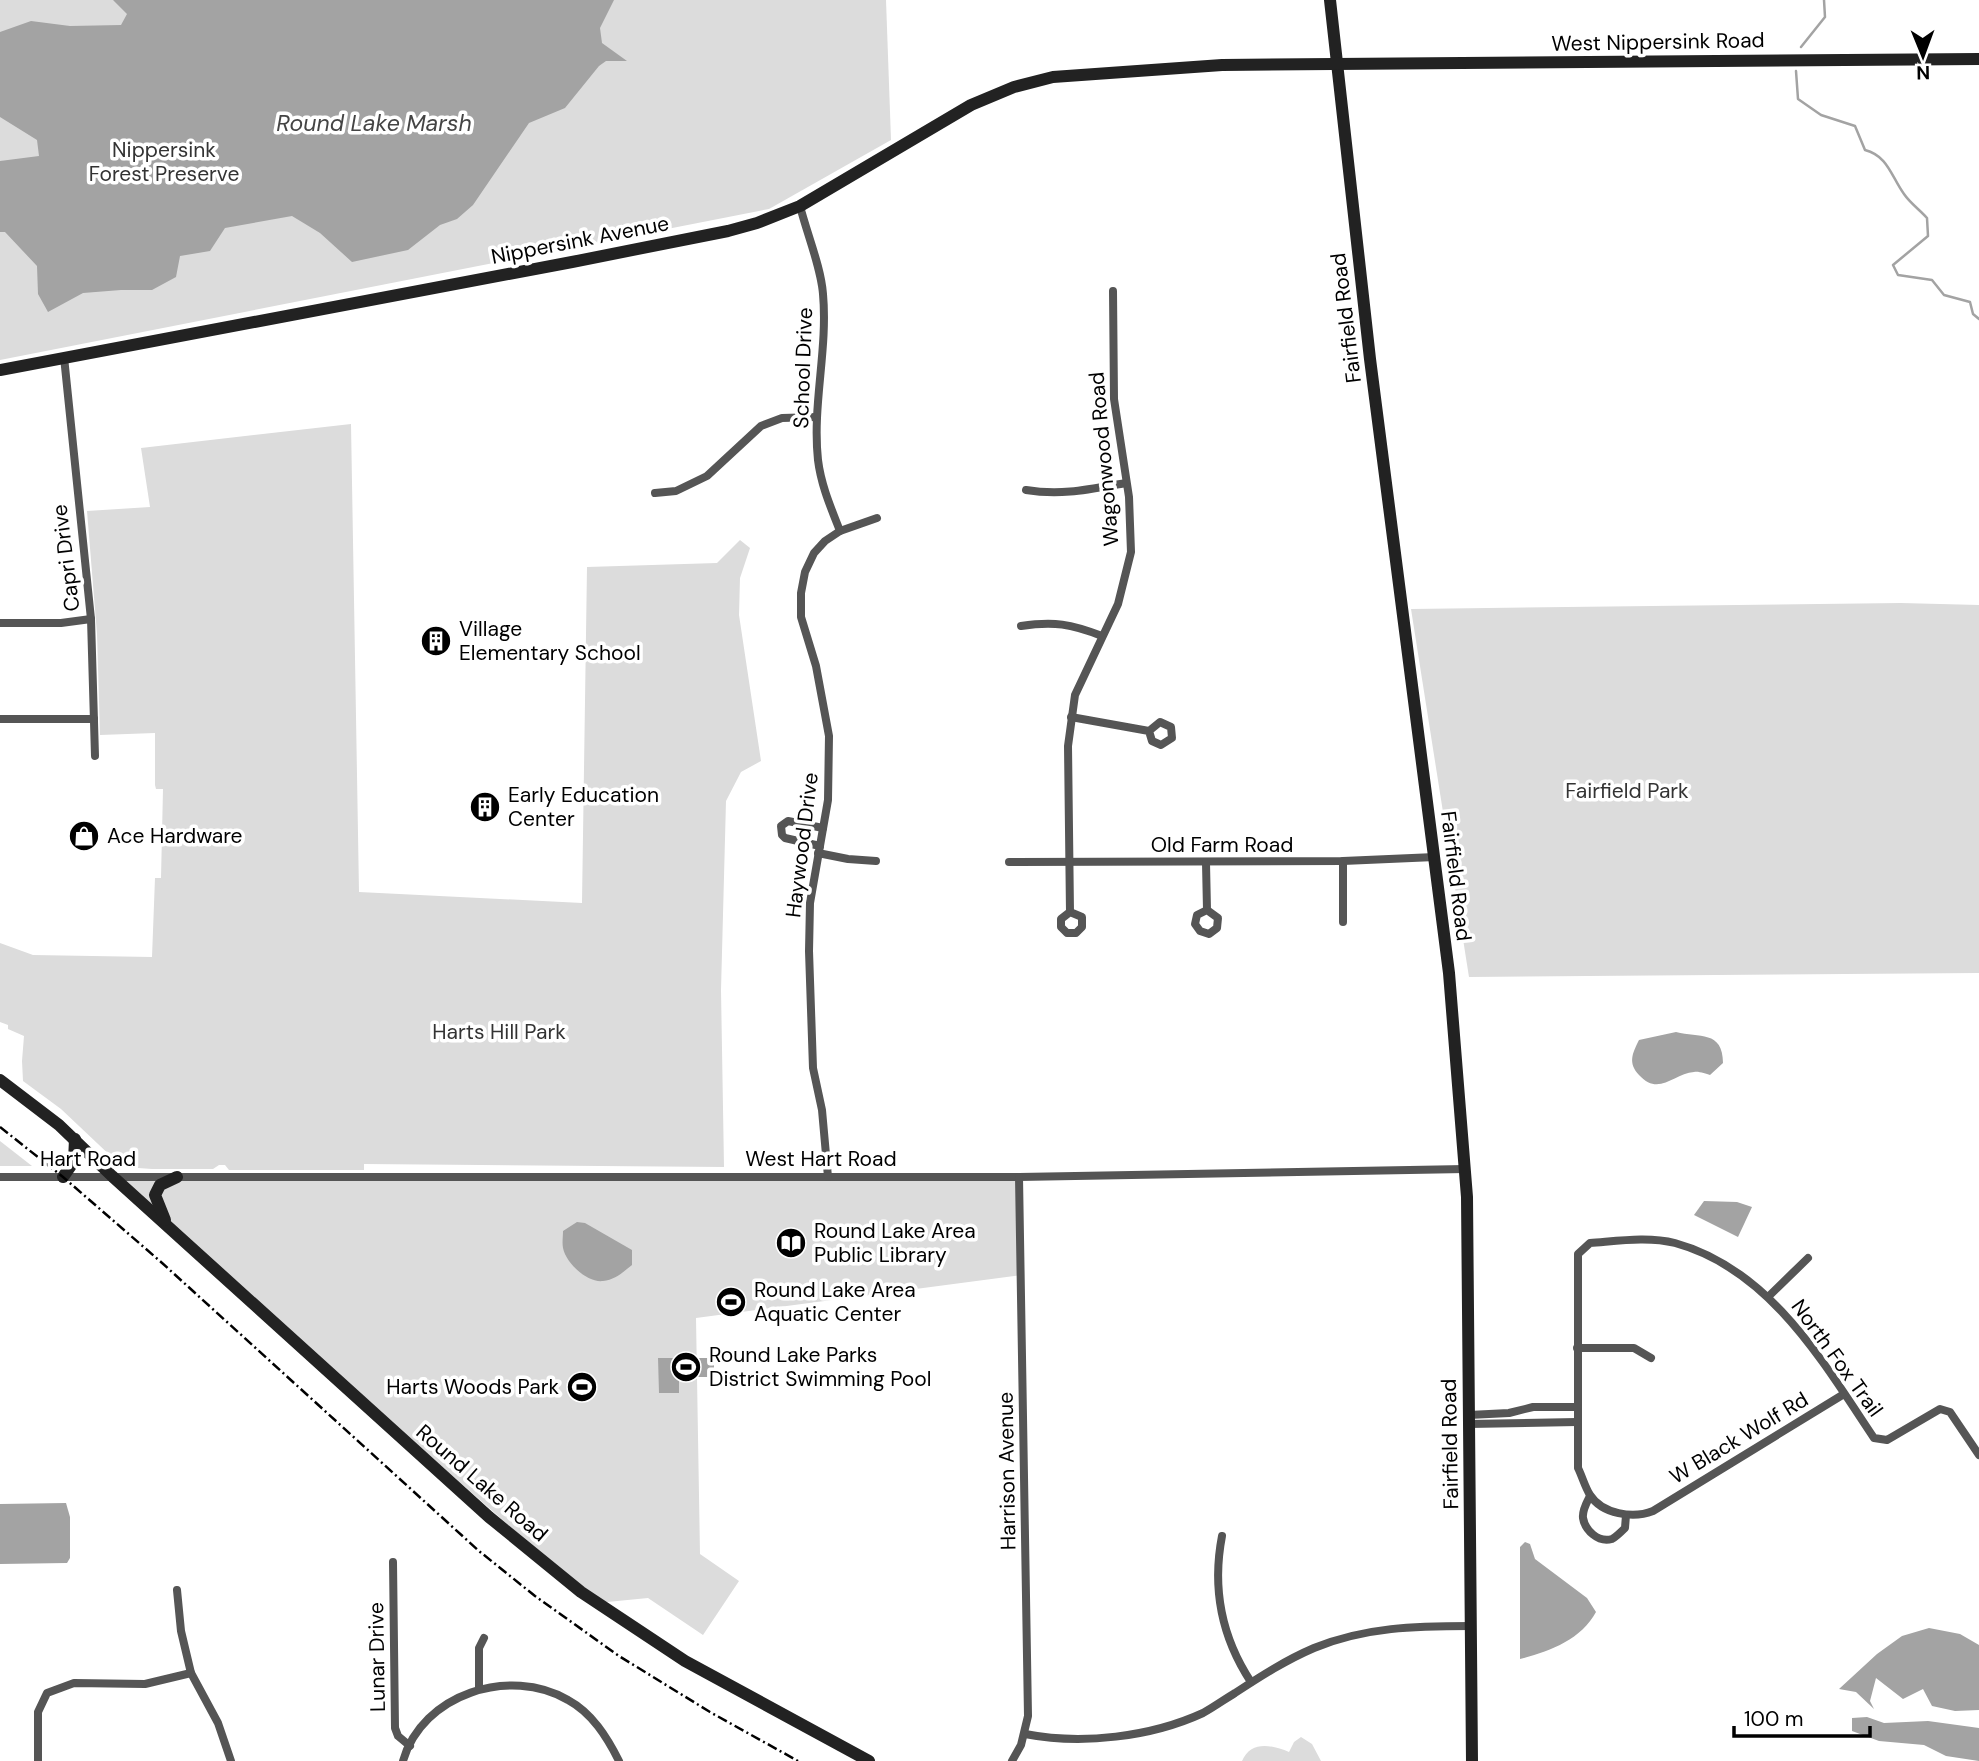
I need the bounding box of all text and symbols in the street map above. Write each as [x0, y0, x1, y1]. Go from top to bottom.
north arrow [1888, 21, 1958, 91]
street label: West Nippersink Road [1551, 26, 1765, 58]
text: N [1916, 60, 1930, 85]
water label: Round Lake Marsh [276, 108, 472, 138]
park label: Nippersink Forest Preserve [89, 136, 239, 188]
street label: Nippersink Avenue [489, 209, 671, 271]
street label: Fairfield Road [1324, 251, 1368, 385]
street label: School Drive [787, 307, 819, 429]
street label: Wagonwood Road [1082, 371, 1126, 547]
street label: Capri Drive [46, 503, 86, 613]
place label: Village Elementary School [459, 615, 641, 667]
building icon: Village Elementary School [419, 624, 453, 658]
street label: Haywood Drive [779, 771, 825, 919]
park label: Fairfield Park [1565, 777, 1689, 805]
place label: Early Education Center [508, 781, 659, 833]
building icon: Early Education Center [468, 790, 502, 824]
street label: Fairfield Road [1434, 809, 1478, 943]
shop icon: Ace Hardware [67, 819, 101, 853]
place label: Ace Hardware [107, 822, 243, 850]
street label: Old Farm Road [1151, 831, 1293, 859]
park label: Harts Hill Park [432, 1018, 566, 1046]
street label: Hart Road [40, 1145, 136, 1173]
street label: West Hart Road [745, 1145, 897, 1173]
place label: Round Lake Area Public Library [814, 1217, 976, 1269]
library icon: Round Lake Area Public Library [774, 1226, 808, 1260]
place label: Round Lake Area Aquatic Center [754, 1276, 916, 1328]
sports icon: Round Lake Area Aquatic Center [714, 1285, 748, 1319]
street label: North Fox Trail [1785, 1294, 1889, 1422]
place label: Round Lake Parks District Swimming Pool [709, 1341, 931, 1393]
sports icon: Round Lake Parks District Swimming Pool [669, 1350, 703, 1384]
sports icon: Harts Woods Park [565, 1370, 599, 1404]
place label: Harts Woods Park [386, 1373, 559, 1401]
street label: Fairfield Road [1435, 1378, 1465, 1510]
street label: W Black Wolf Rd [1665, 1386, 1813, 1490]
street label: Harrison Avenue [992, 1392, 1022, 1550]
street label: Round Lake Road [410, 1418, 554, 1548]
street label: Lunar Drive [362, 1602, 392, 1712]
scale bar [1734, 1694, 1870, 1738]
text: 100 m [1744, 1705, 1804, 1733]

